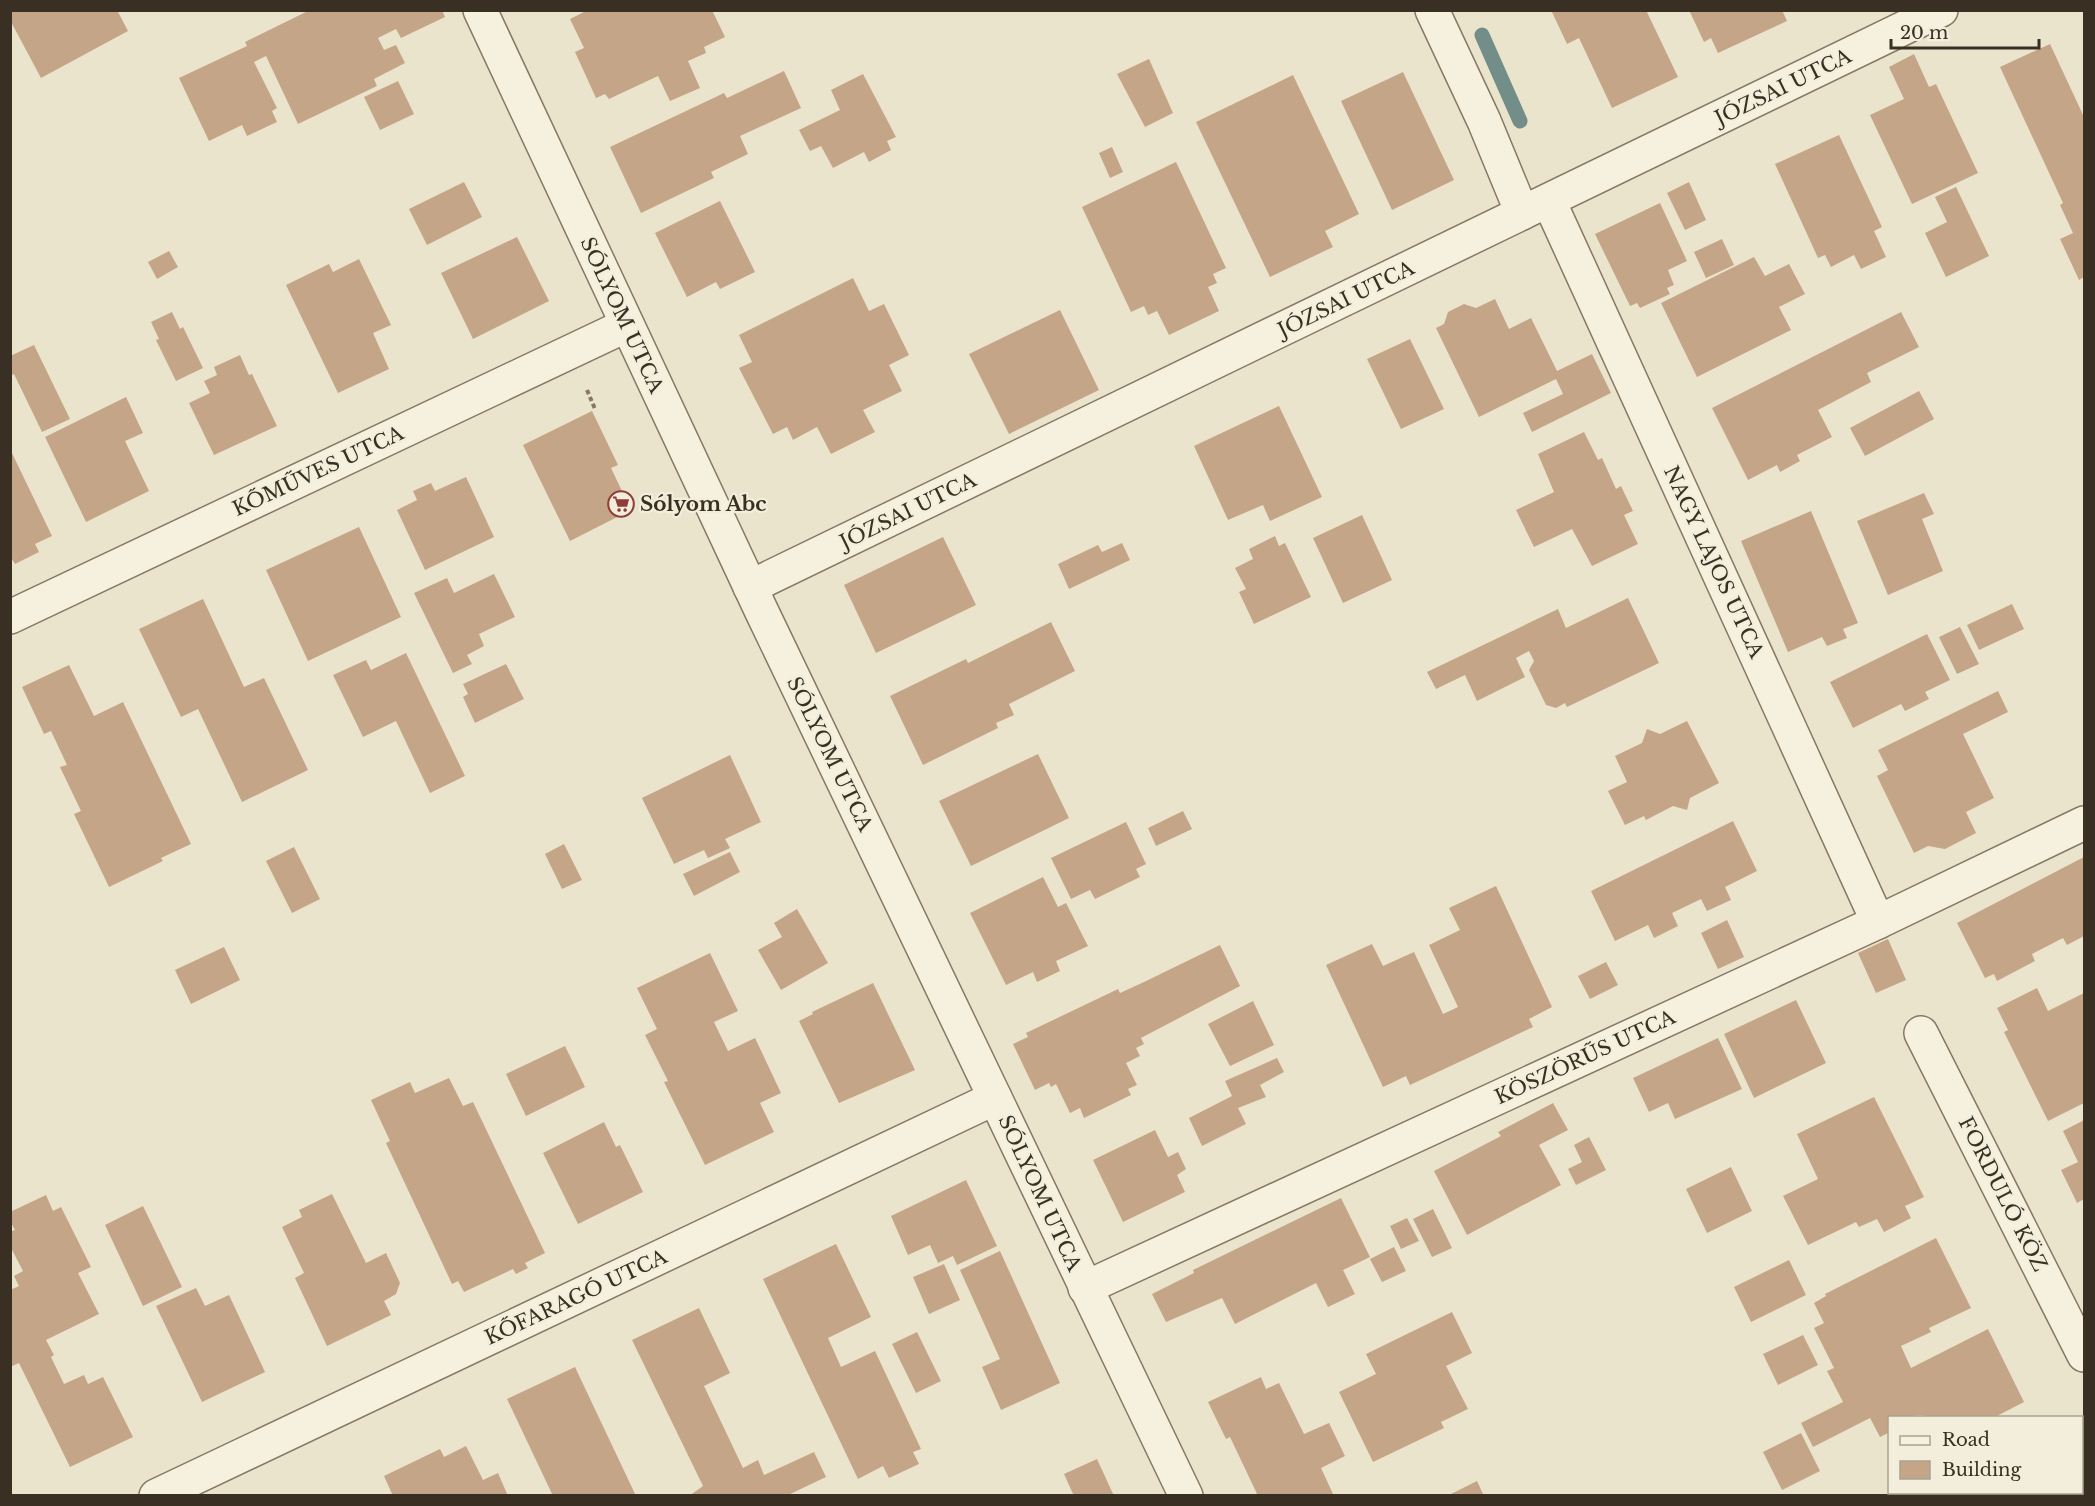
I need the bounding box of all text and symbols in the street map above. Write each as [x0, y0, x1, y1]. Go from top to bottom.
scale bar [1891, 12, 2040, 50]
text: 20 m [1900, 22, 1948, 44]
street label: JÓZSAI UTCA [1708, 43, 1855, 132]
street label: SÓLYOM UTCA [575, 233, 670, 397]
street label: JÓZSAI UTCA [1271, 255, 1418, 344]
street label: KŐMŰVES UTCA [228, 420, 408, 521]
street label: NAGY LAJOS UTCA [1659, 462, 1769, 662]
street label: JÓZSAI UTCA [833, 467, 980, 556]
supermarket icon: Sólyom Abc [606, 489, 636, 519]
place label: Sólyom Abc [640, 492, 767, 516]
street label: SÓLYOM UTCA [782, 672, 879, 836]
street label: KÖSZÖRŰS UTCA [1491, 1004, 1680, 1109]
street label: SÓLYOM UTCA [993, 1111, 1088, 1275]
street label: FORDULÓ KÖZ [1954, 1112, 2053, 1275]
street label: KŐFARAGÓ UTCA [481, 1243, 671, 1350]
legend [1888, 1416, 2083, 1494]
text: Road [1942, 1429, 1990, 1451]
text: Building [1942, 1459, 2021, 1481]

